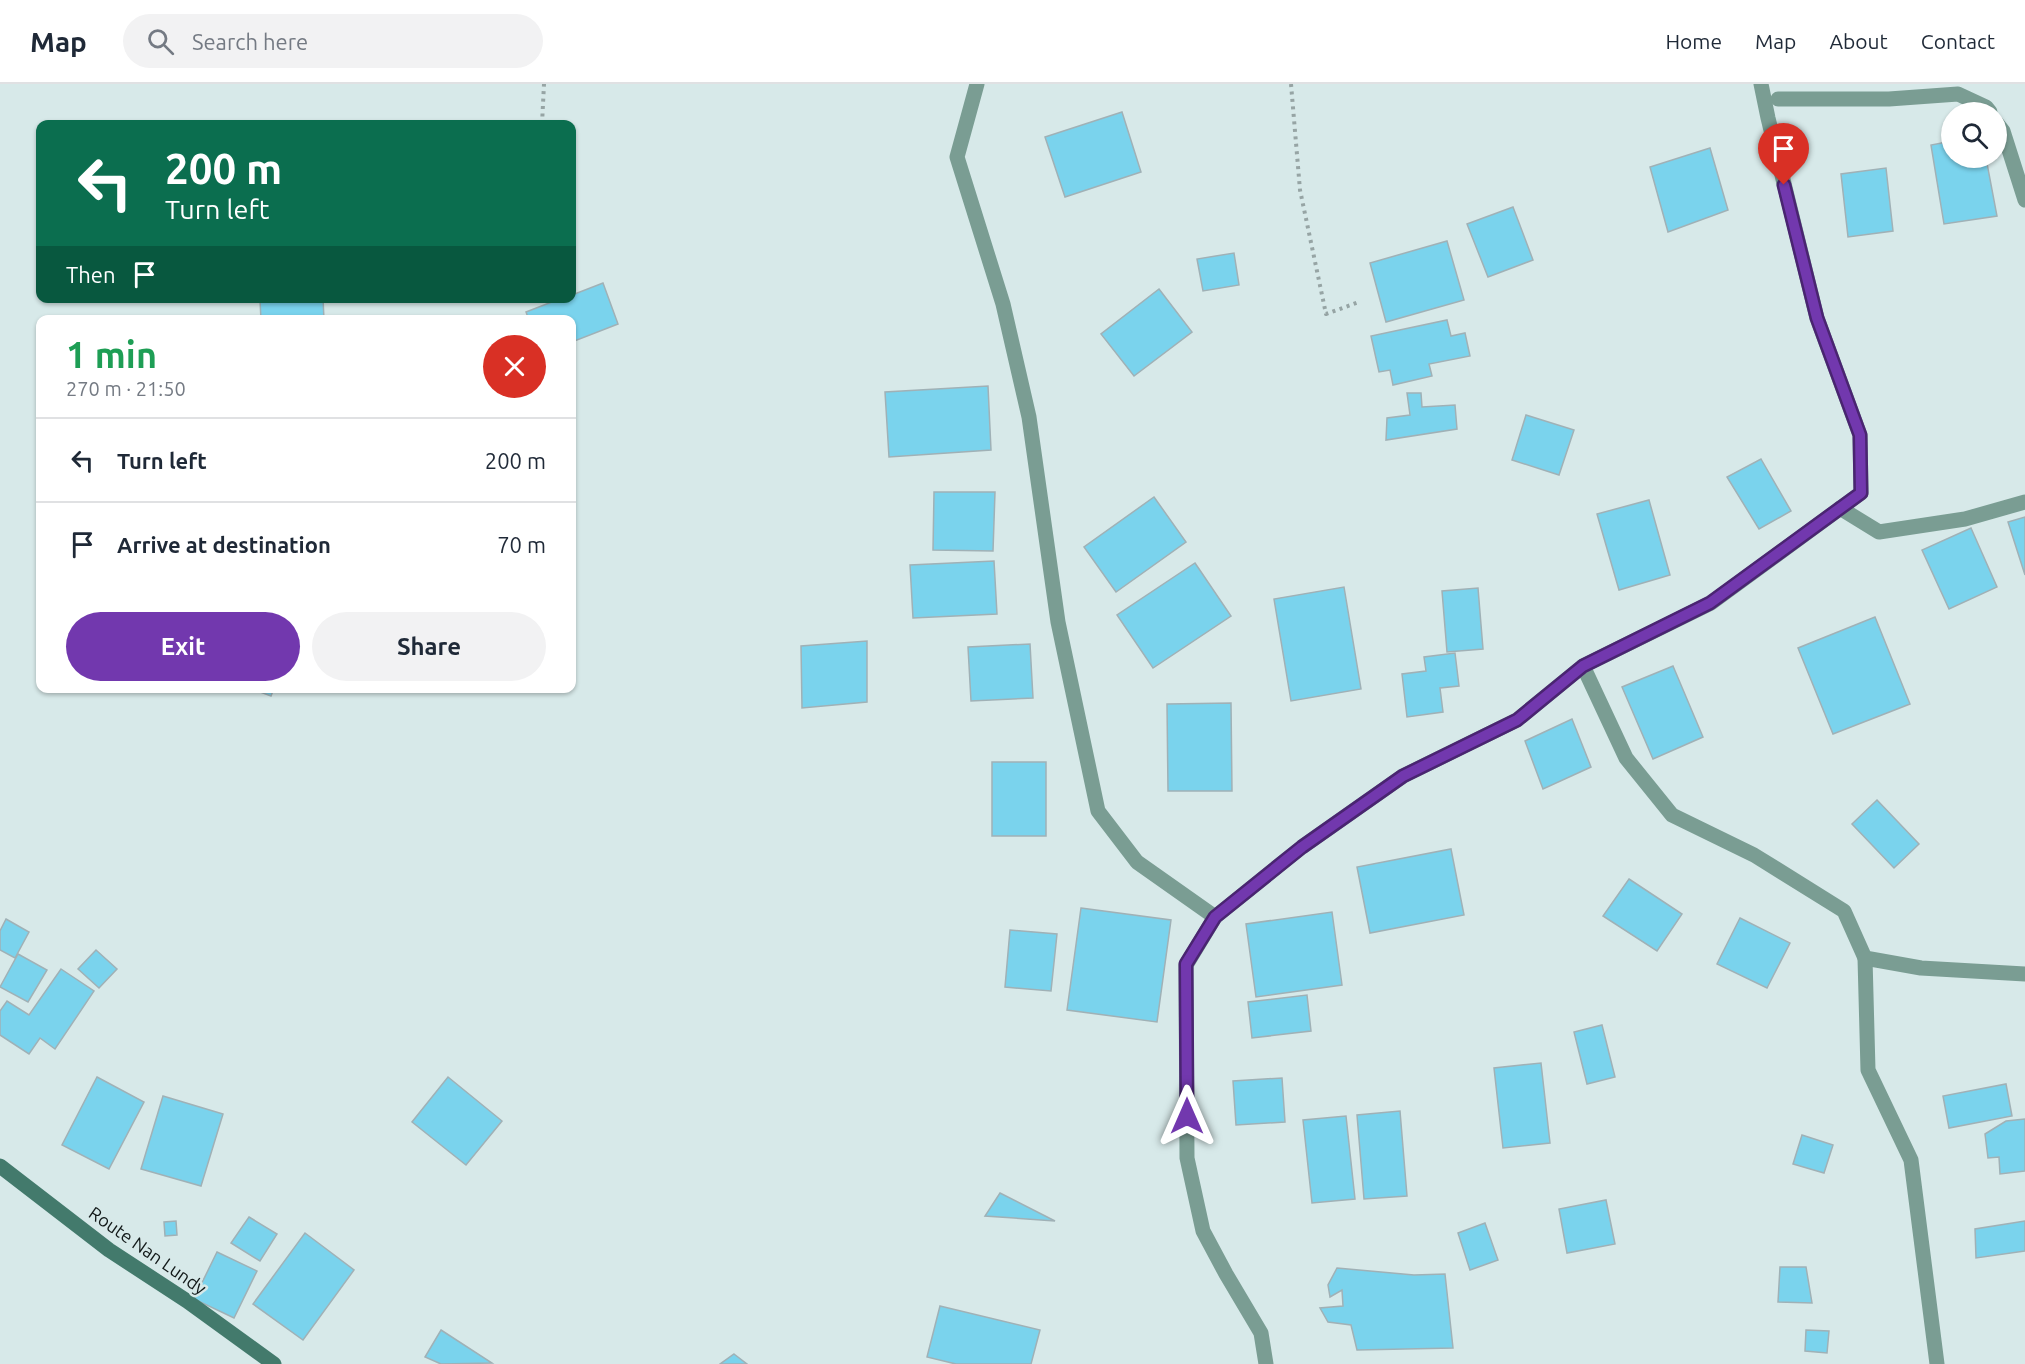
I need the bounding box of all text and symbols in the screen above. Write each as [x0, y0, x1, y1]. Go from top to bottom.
search box [123, 14, 543, 68]
icon: search [144, 25, 177, 58]
text: Map [30, 26, 87, 57]
text: Search here [192, 29, 308, 54]
text: Home [1665, 29, 1722, 53]
text: Map [1755, 29, 1796, 53]
text: About [1829, 29, 1888, 53]
text: Contact [1921, 29, 1995, 53]
map controls [1941, 102, 2007, 168]
button: search [1941, 102, 2007, 168]
pin [1758, 123, 1809, 185]
icon: arrive [1767, 132, 1800, 165]
icon: left [66, 144, 144, 222]
text: 200 m [165, 145, 282, 192]
text: Turn left [165, 194, 269, 224]
icon: arrive [128, 258, 161, 291]
text: Then [66, 262, 116, 287]
text: 1 min [66, 334, 157, 375]
button: close [483, 335, 546, 398]
text: 270 m · 21:50 [66, 377, 186, 400]
icon: left [66, 444, 99, 477]
text: Turn left [117, 448, 207, 473]
text: 200 m [485, 448, 546, 473]
icon: arrive [66, 528, 99, 561]
text: Arrive at destination [117, 532, 331, 557]
text: 70 m [497, 532, 546, 557]
button: Exit [66, 612, 300, 681]
button: Share [312, 612, 546, 681]
position arrow [1155, 1084, 1219, 1148]
street label: Route Nan Lundy [86, 1202, 211, 1298]

